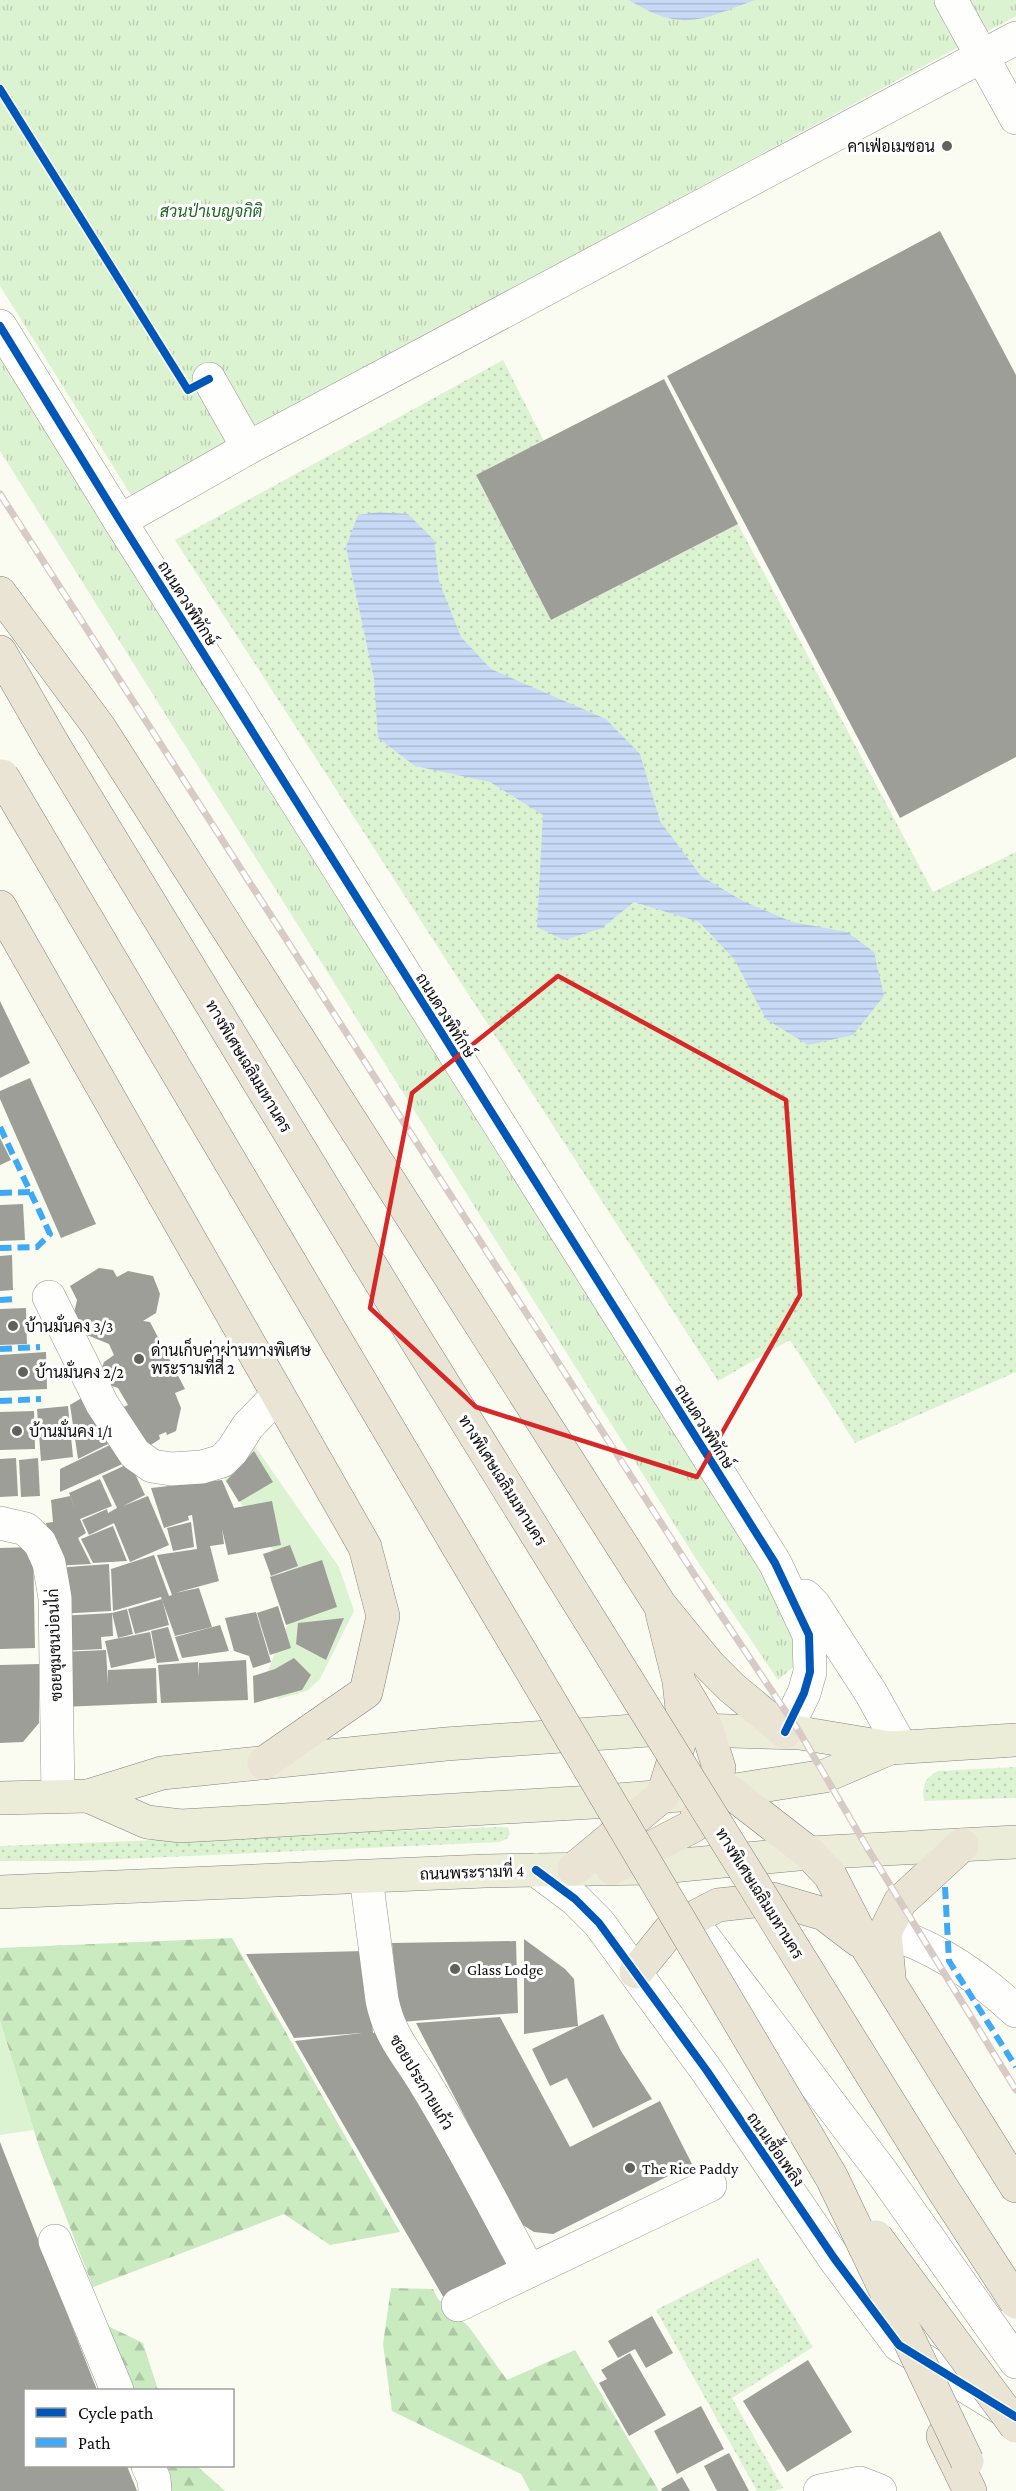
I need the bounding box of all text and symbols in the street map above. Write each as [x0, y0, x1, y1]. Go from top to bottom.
place label: คาเฟ่อเมซอน [847, 137, 935, 155]
marker: คาเฟ่อเมซอน [940, 139, 954, 153]
park label: สวนป่าเบญจกิติ [160, 202, 263, 221]
street label: ถนนดวงพิทักษ์ [155, 556, 224, 649]
street label: ถนนดวงพิทักษ์ [413, 968, 482, 1061]
street label: ทางพิเศษเฉลิมมหานคร [202, 997, 296, 1136]
place label: บ้านมั่นคง 3/3 [25, 1313, 113, 1335]
marker: บ้านมั่นคง 3/3 [6, 1319, 20, 1333]
place label: ด่านเก็บค่าผ่านทางพิเศษ พระรามที่สี่ 2 [151, 1337, 311, 1377]
marker: ด่านเก็บค่าผ่านทางพิเศษ พระรามที่สี่ 2 [132, 1352, 146, 1366]
place label: บ้านมั่นคง 2/2 [35, 1359, 124, 1381]
marker: บ้านมั่นคง 2/2 [16, 1365, 30, 1379]
street label: ถนนดวงพิทักษ์ [672, 1379, 741, 1472]
street label: ทางพิเศษเฉลิมมหานคร [455, 1411, 551, 1549]
place label: บ้านมั่นคง 1/1 [29, 1418, 113, 1440]
marker: บ้านมั่นคง 1/1 [10, 1424, 24, 1438]
street label: ซอยชุมชนบ่อนไก่ [41, 1588, 68, 1702]
street label: ทางพิเศษเฉลิมมหานคร [712, 1824, 808, 1962]
street label: ถนนพระรามที่ 4 [419, 1856, 525, 1883]
place label: Glass Lodge [467, 1961, 543, 1979]
marker: Glass Lodge [448, 1962, 462, 1976]
street label: ซอยประกายแก้ว [386, 2031, 458, 2133]
street label: ถนนเชื้อเพลิง [744, 2105, 812, 2190]
place label: The Rice Paddy [642, 2160, 739, 2178]
marker: The Rice Paddy [623, 2161, 637, 2175]
legend [24, 2389, 234, 2467]
text: Cycle path [78, 2403, 154, 2423]
text: Path [78, 2433, 111, 2453]

